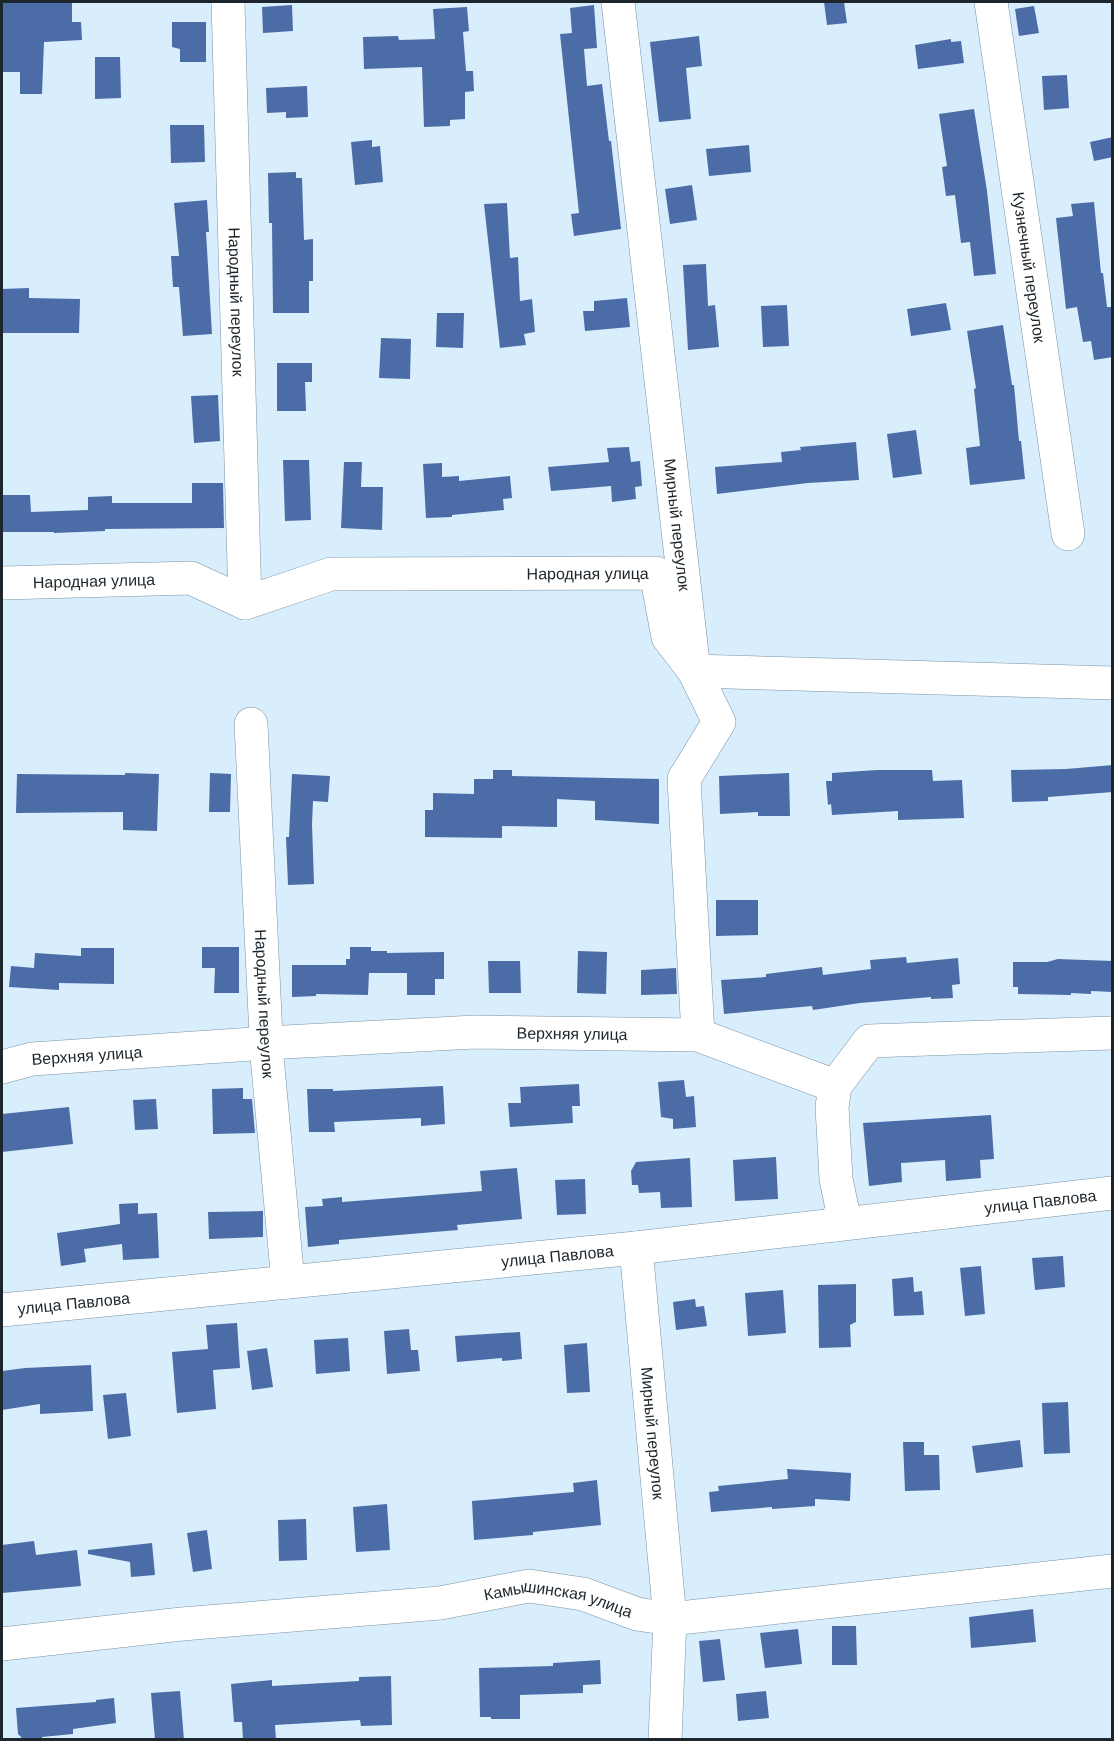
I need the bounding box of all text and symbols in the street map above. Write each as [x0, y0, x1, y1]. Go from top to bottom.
street label: Кузнечный переулок [1010, 191, 1048, 345]
street label: Народный переулок [225, 227, 247, 378]
street label: Мирный переулок [661, 458, 693, 593]
street label: Народная улица [527, 565, 649, 582]
street label: Народная улица [33, 571, 155, 591]
street label: Народный переулок [252, 929, 277, 1080]
street label: Верхняя улица [517, 1025, 628, 1043]
street label: Верхняя улица [31, 1043, 143, 1068]
street label: улица Павлова [983, 1187, 1097, 1217]
street label: улица Павлова [501, 1242, 614, 1270]
street label: улица Павлова [17, 1290, 131, 1317]
street label: Мирный переулок [638, 1366, 667, 1501]
street label: Камышинская улица [482, 1577, 635, 1621]

